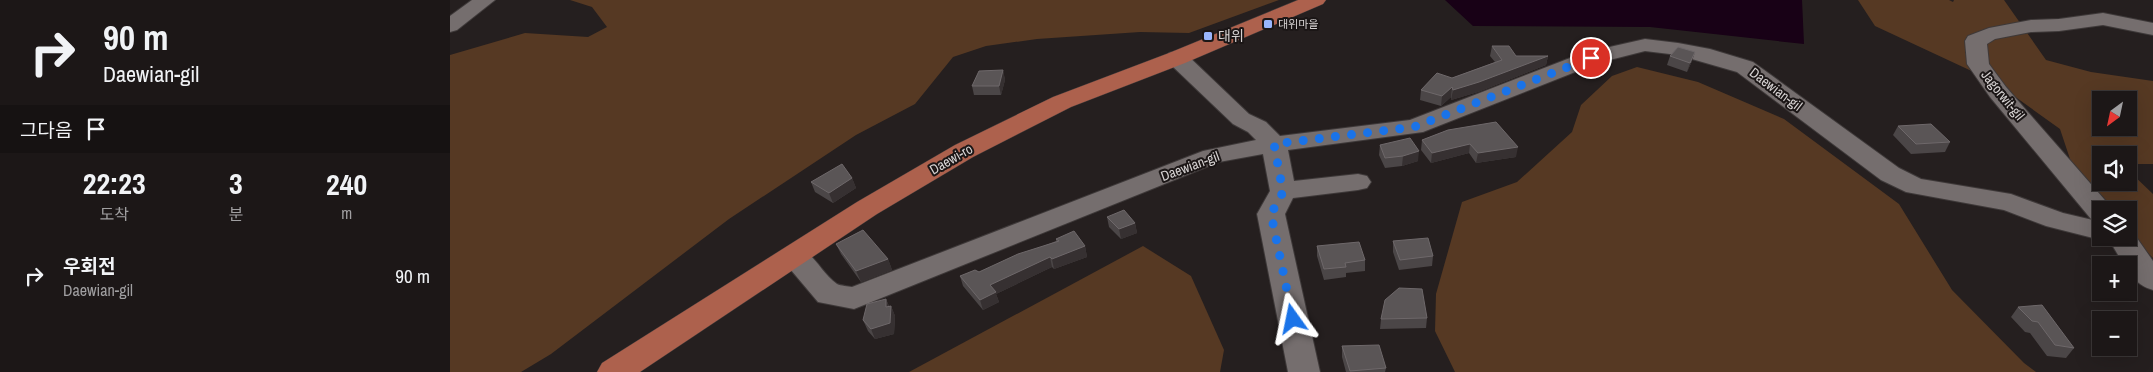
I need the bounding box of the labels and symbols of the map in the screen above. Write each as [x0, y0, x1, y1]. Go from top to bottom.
place label: 대위마을 [1278, 17, 1318, 31]
marker: 대위마을 [1262, 18, 1274, 30]
place label: 대위 [1218, 27, 1244, 45]
marker: 대위 [1202, 30, 1214, 42]
pin [1570, 37, 1612, 79]
street label: Daewian-gil [1746, 63, 1806, 115]
street label: Jagorwit-gil [1977, 66, 2029, 124]
north arrow [2092, 91, 2138, 136]
street label: Daewi-ro [926, 140, 976, 178]
street label: Daewian-gil [1158, 147, 1222, 185]
position arrow [1266, 292, 1318, 344]

